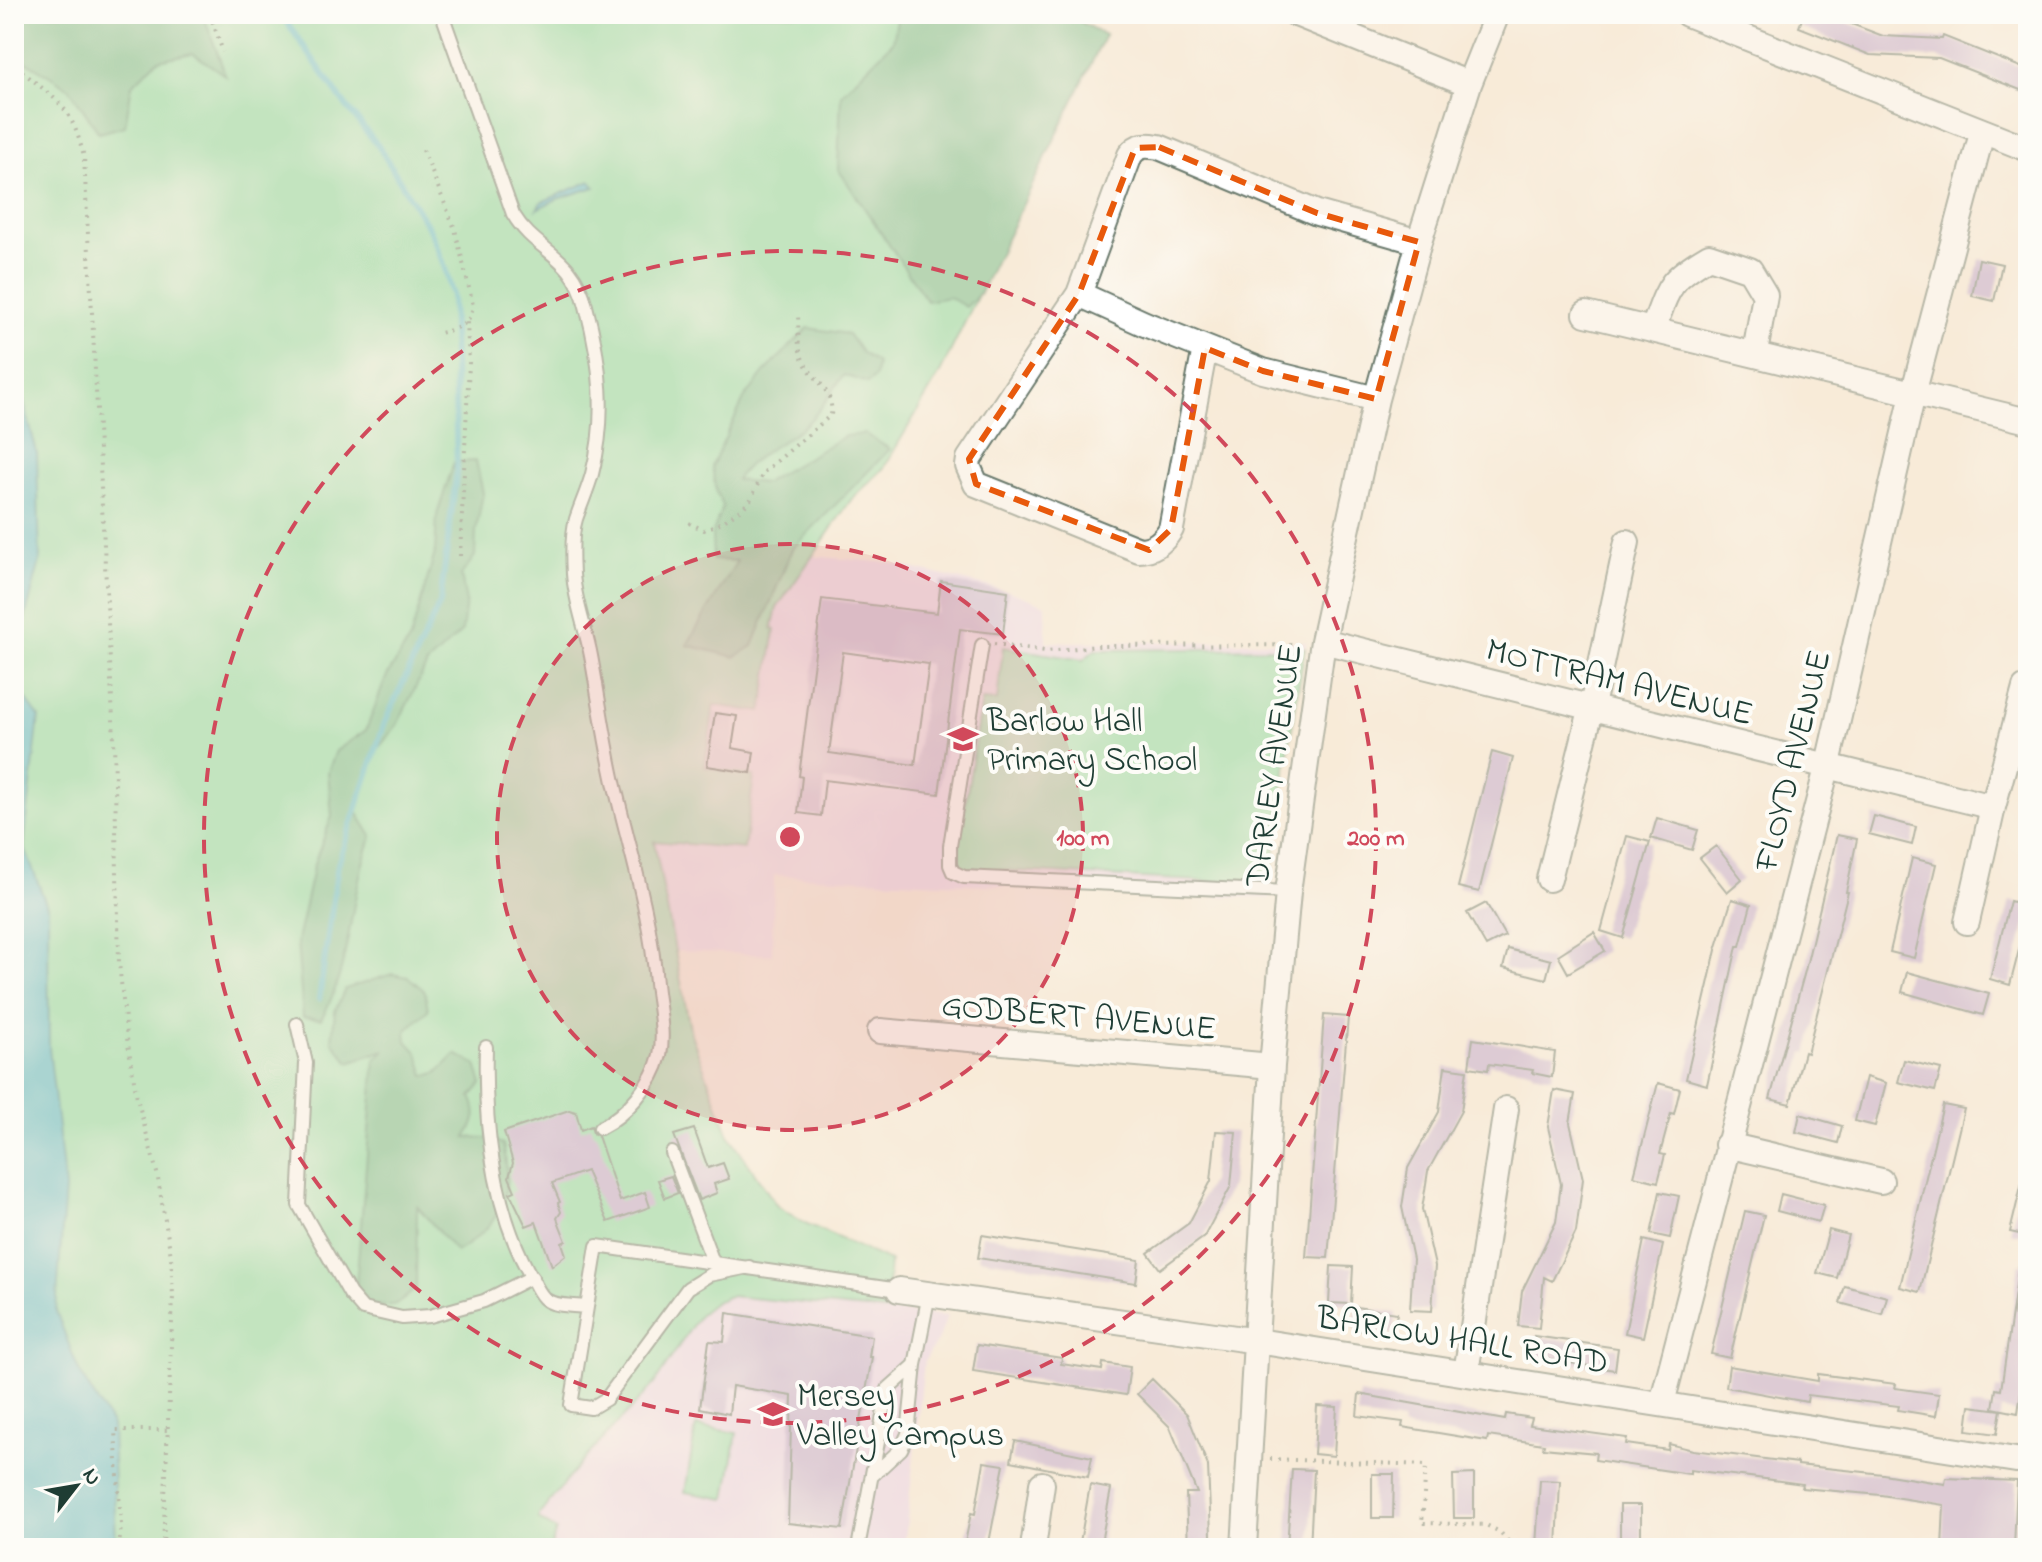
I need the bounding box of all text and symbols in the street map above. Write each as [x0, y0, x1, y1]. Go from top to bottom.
street label: MOTTRAM AVENUE [1480, 627, 1758, 741]
street label: DARLEY AVENUE [1234, 641, 1318, 891]
street label: FLOYD AVENUE [1743, 645, 1847, 878]
place label: Barlow Hall Primary School [986, 698, 1197, 787]
school or university icon: Barlow Hall Primary School [946, 722, 980, 756]
text: 100 m [1057, 822, 1110, 857]
text: 200 m [1346, 822, 1405, 857]
centre of rings [776, 823, 804, 851]
street label: GODBERT AVENUE [939, 982, 1218, 1056]
street label: BARLOW HALL ROAD [1312, 1294, 1612, 1390]
place label: Mersey Valley Campus [796, 1373, 1004, 1462]
school or university icon: Mersey Valley Campus [756, 1397, 790, 1431]
north arrow [36, 1446, 116, 1526]
text: N [73, 1463, 108, 1492]

